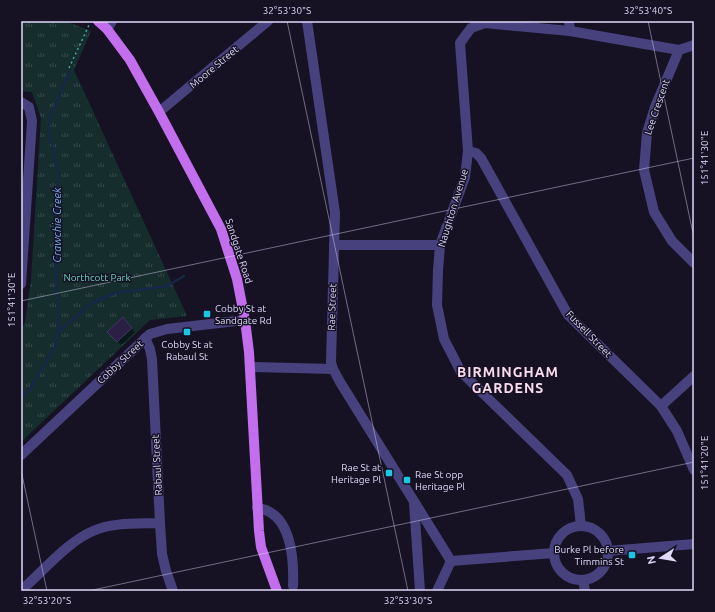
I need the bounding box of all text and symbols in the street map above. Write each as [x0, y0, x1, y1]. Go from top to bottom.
text: 32°53'30"S [263, 5, 311, 16]
text: 32°53'40"S [624, 5, 672, 16]
street label: Moore Street [188, 43, 241, 90]
street label: Lee Crescent [642, 78, 672, 136]
text: 151°41'30"E [699, 130, 710, 185]
street label: Naughton Avenue [436, 168, 470, 248]
water label: Crawchie Creek [51, 187, 63, 263]
street label: Sandgate Road [223, 217, 255, 285]
text: 151°41'30"E [6, 272, 17, 327]
park label: Northcott Park [64, 272, 130, 283]
street label: Rae Street [326, 283, 338, 331]
place label: Cobby St at Sandgate Rd [215, 303, 272, 326]
street label: Fussell Street [564, 308, 614, 360]
marker: Cobby St at Sandgate Rd [202, 309, 212, 319]
marker: Cobby St at Rabaul St [182, 327, 192, 337]
street label: Cobby Street [95, 338, 145, 386]
place label: Cobby St at Rabaul St [161, 339, 213, 362]
district label: BIRMINGHAM GARDENS [457, 364, 559, 396]
street label: Rabaul Street [150, 434, 164, 496]
text: 151°41'20"E [699, 435, 710, 490]
place label: Rae St at Heritage Pl [331, 462, 381, 485]
marker: Rae St at Heritage Pl [384, 468, 394, 478]
place label: Rae St opp Heritage Pl [415, 469, 465, 492]
marker: Rae St opp Heritage Pl [402, 475, 412, 485]
north arrow [641, 538, 681, 578]
place label: Burke Pl before Timmins St [554, 544, 624, 567]
marker: Burke Pl before Timmins St [627, 550, 637, 560]
text: N [644, 555, 658, 565]
text: 32°53'20"S [23, 595, 71, 606]
text: 32°53'30"S [384, 595, 432, 606]

